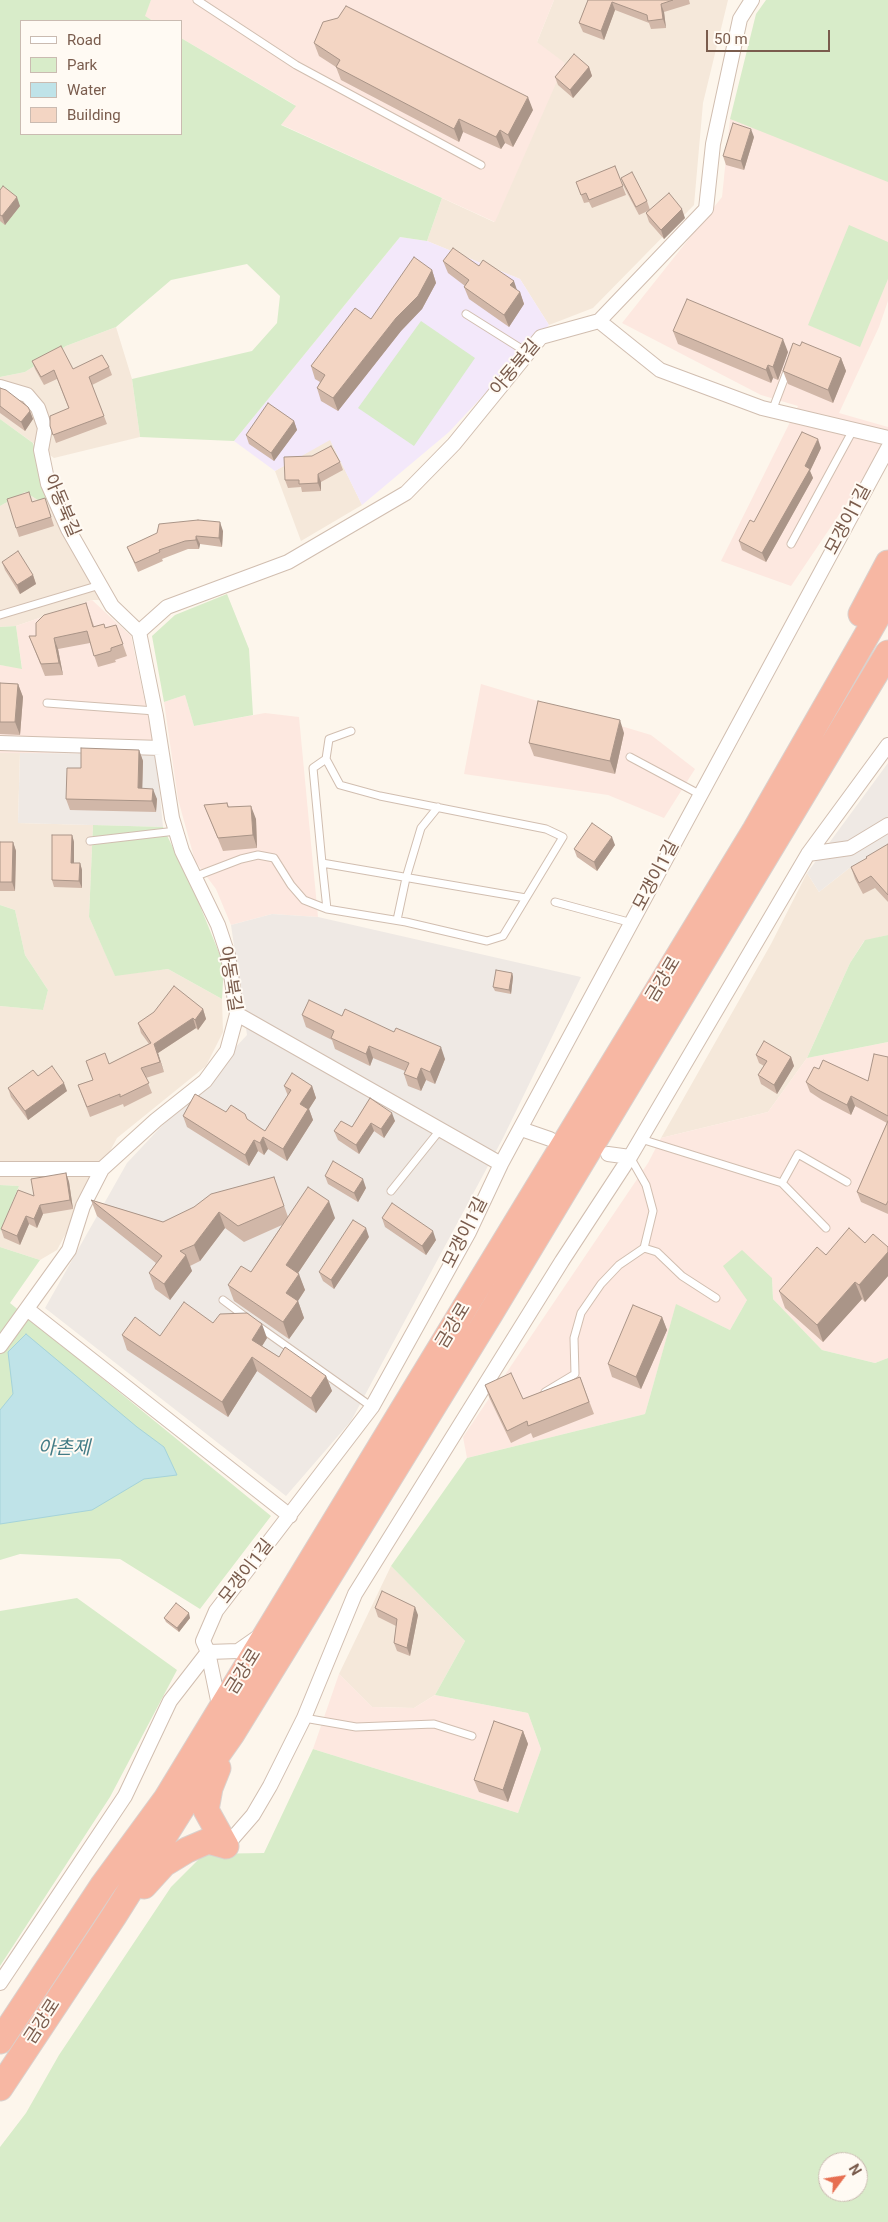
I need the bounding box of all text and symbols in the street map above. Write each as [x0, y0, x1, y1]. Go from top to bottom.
legend [20, 20, 182, 135]
scale bar [708, 20, 832, 52]
text: 50 m [714, 30, 748, 48]
text: Road [67, 31, 101, 49]
text: Park [67, 56, 97, 74]
text: Water [67, 81, 106, 99]
text: Building [67, 106, 121, 124]
street label: 아동북길 [486, 336, 546, 400]
street label: 아동북길 [38, 471, 84, 541]
street label: 모갱이1길 [822, 481, 876, 559]
street label: 모갱이1길 [630, 837, 684, 915]
street label: 아동북길 [213, 945, 245, 1013]
street label: 금강로 [642, 953, 686, 1007]
street label: 모갱이1길 [439, 1194, 493, 1272]
street label: 금강로 [432, 1299, 476, 1353]
water label: 아촌제 [38, 1438, 90, 1460]
street label: 모갱이1길 [215, 1535, 279, 1609]
street label: 금강로 [222, 1645, 266, 1699]
street label: 금강로 [20, 1995, 66, 2049]
north arrow [818, 2152, 868, 2202]
text: N [846, 2161, 864, 2178]

